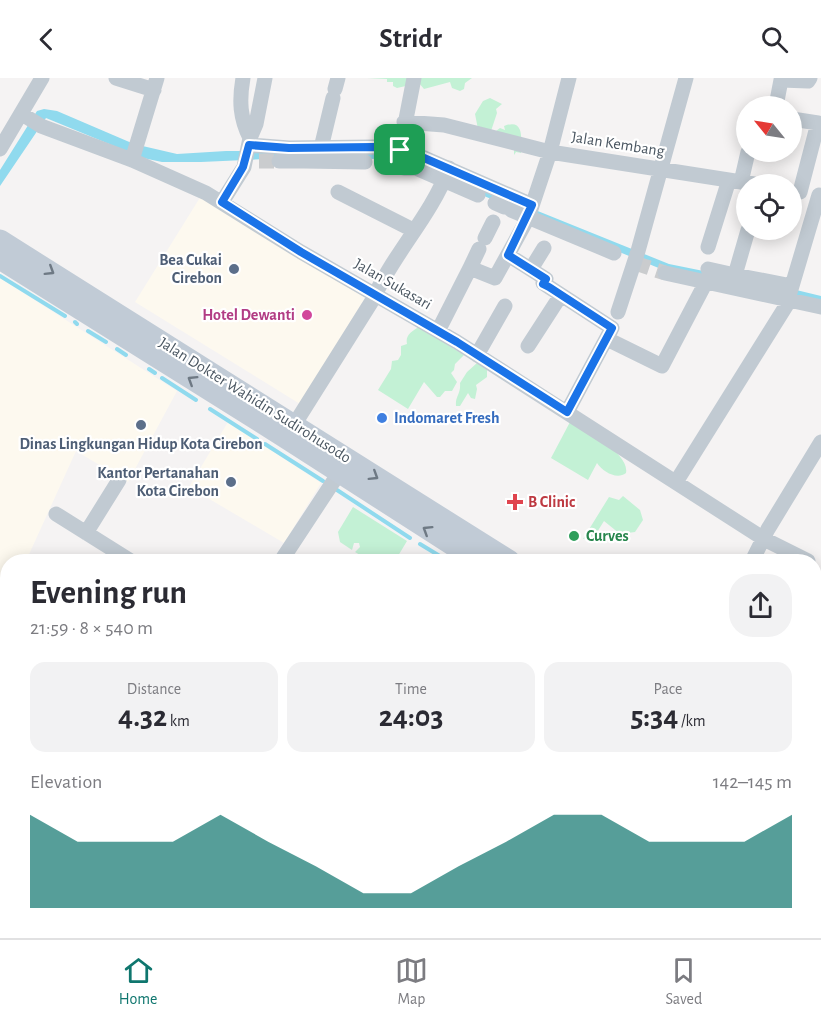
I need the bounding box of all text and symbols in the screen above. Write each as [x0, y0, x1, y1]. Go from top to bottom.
icon: back [30, 23, 63, 56]
icon: search [758, 23, 791, 56]
text: Stridr [379, 25, 442, 52]
north arrow [736, 96, 802, 162]
map controls [736, 96, 802, 240]
pin [374, 124, 425, 175]
street label: Jalan Kembang [570, 129, 666, 159]
icon: arrive [383, 133, 416, 166]
button: locate [736, 174, 802, 240]
place label: Bea Cukai Cirebon [159, 252, 222, 286]
street label: Jalan Sukasari [352, 255, 434, 313]
marker: Bea Cukai Cirebon [227, 262, 241, 276]
one-way arrow [44, 263, 54, 275]
place label: Hotel Dewanti [202, 307, 295, 323]
marker: Hotel Dewanti [300, 308, 314, 322]
street label: Jalan Dokter Wahidin Sudirohusodo [156, 334, 354, 466]
one-way arrow [188, 375, 198, 387]
place label: Indomaret Fresh [394, 410, 499, 426]
marker: Indomaret Fresh [375, 411, 389, 425]
marker: Dinas Lingkungan Hidup Kota Cirebon [134, 418, 148, 432]
place label: Dinas Lingkungan Hidup Kota Cirebon [19, 436, 263, 452]
place label: Kantor Pertanahan Kota Cirebon [97, 465, 219, 499]
one-way arrow [368, 468, 378, 480]
marker: Kantor Pertanahan Kota Cirebon [224, 475, 238, 489]
marker: B Clinic [506, 493, 524, 511]
place label: B Clinic [528, 494, 575, 510]
one-way arrow [423, 525, 433, 537]
place label: Curves [586, 528, 629, 544]
marker: Curves [567, 529, 581, 543]
button: share [729, 574, 792, 637]
text: Evening run [30, 577, 187, 610]
text: 21:59 · 8 × 540 m [30, 618, 153, 638]
text: Distance [127, 681, 181, 697]
text: Time [395, 681, 427, 697]
text: Pace [654, 681, 682, 697]
text: 4.32 [118, 702, 167, 732]
text: 24:03 [379, 702, 443, 732]
text: 5:34 [630, 702, 678, 732]
text: km [167, 713, 190, 729]
text: /km [678, 713, 706, 729]
text: Elevation [30, 772, 102, 792]
text: 142–145 m [713, 772, 792, 792]
tab: Home [119, 954, 157, 1009]
tab: Map [395, 954, 428, 1009]
tab: Saved [666, 954, 702, 1009]

